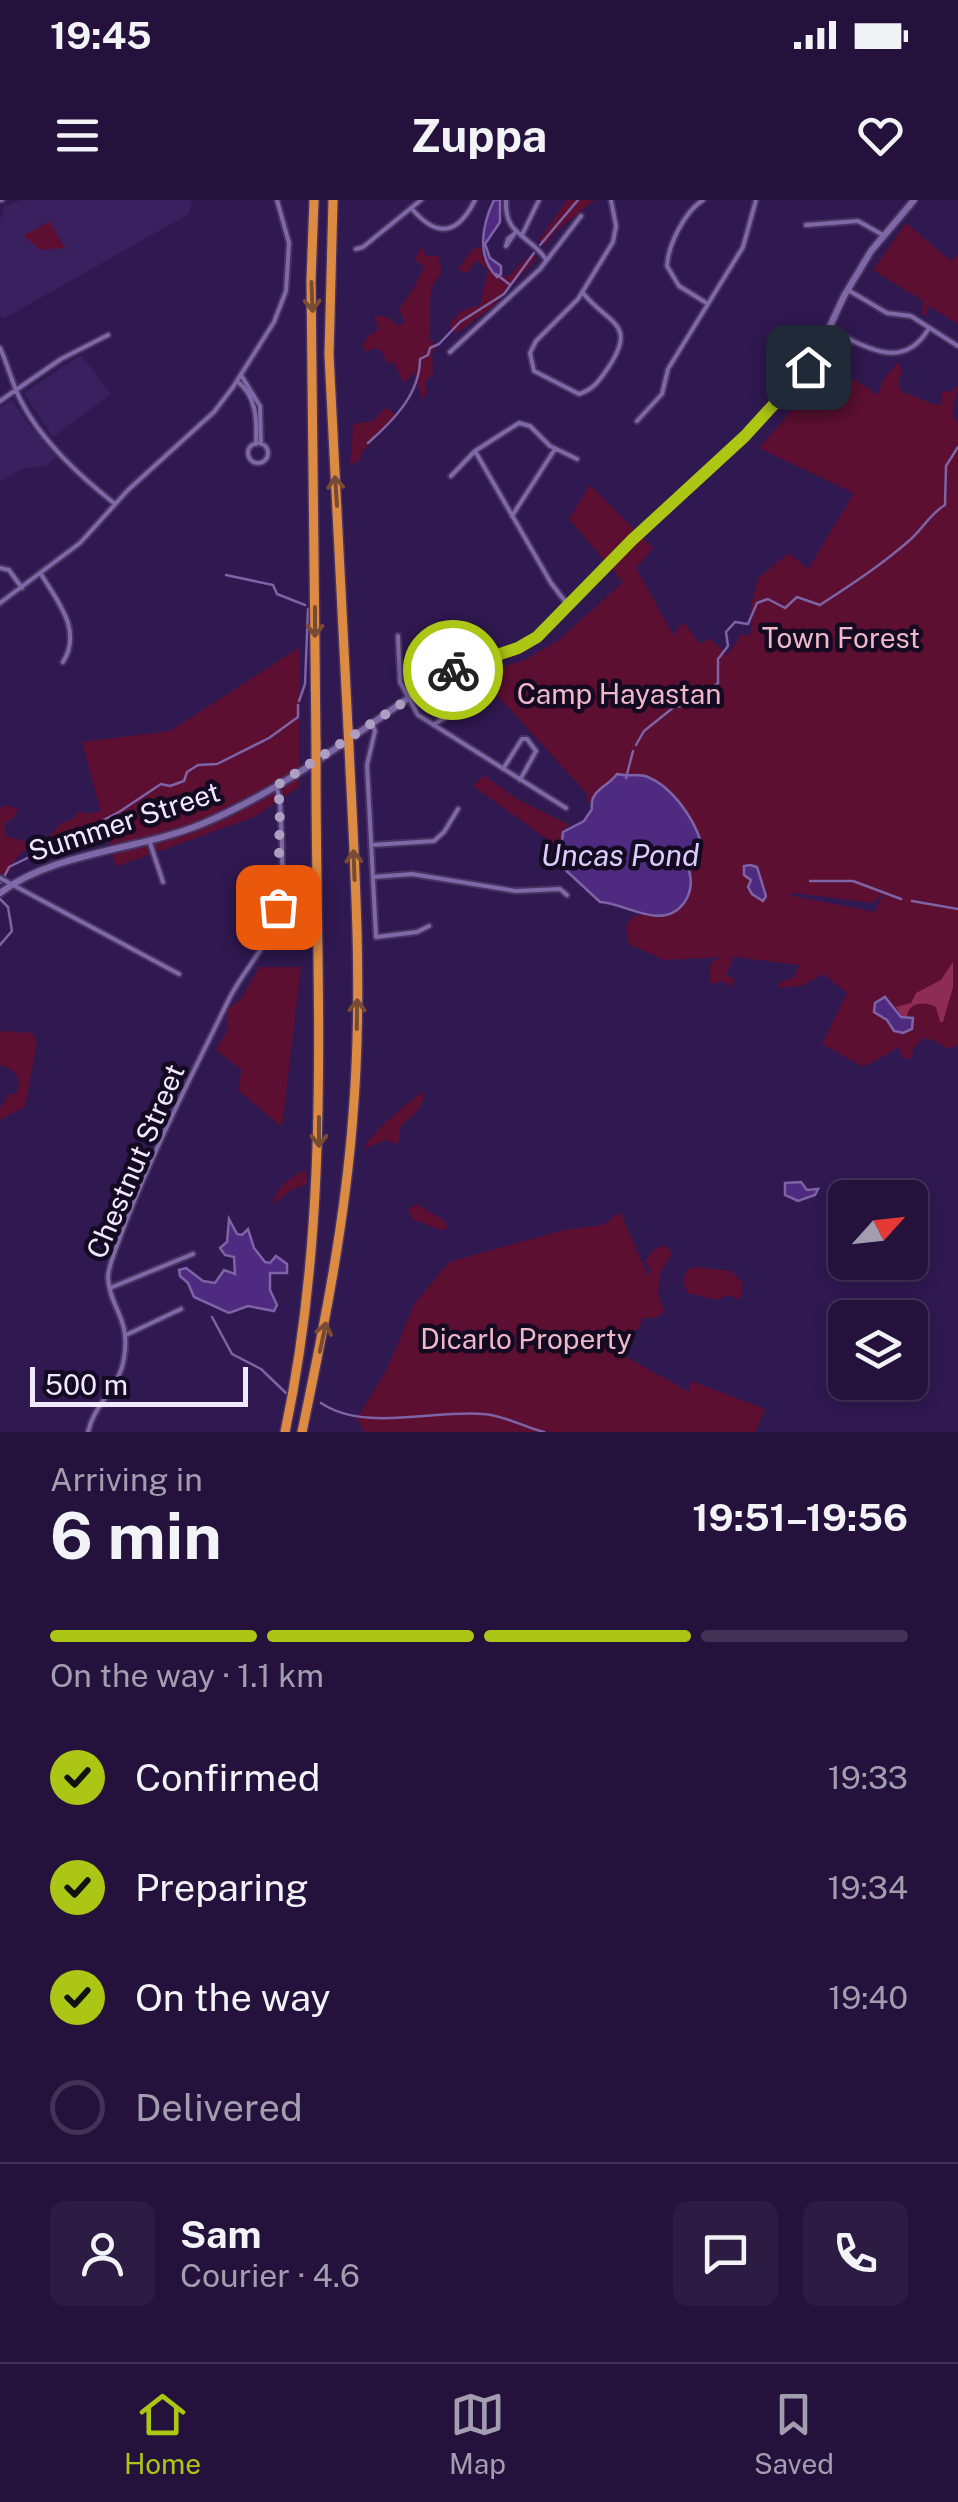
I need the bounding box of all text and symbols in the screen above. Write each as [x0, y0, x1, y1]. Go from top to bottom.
text: 19:45 [50, 13, 152, 58]
icon: menu [50, 108, 105, 163]
icon: heart [853, 108, 908, 163]
text: Zuppa [411, 109, 547, 162]
one-way arrow [302, 281, 321, 313]
pin [766, 325, 851, 410]
icon: home [781, 340, 836, 395]
one-way arrow [326, 476, 345, 508]
one-way arrow [306, 606, 324, 638]
courier [403, 620, 503, 720]
park label: Town Forest [762, 621, 920, 654]
icon: bike [426, 643, 481, 698]
park label: Camp Hayastan [517, 677, 721, 710]
street label: Summer Street [24, 775, 224, 867]
water label: Uncas Pond [541, 837, 699, 873]
one-way arrow [345, 850, 364, 882]
pin [236, 865, 321, 950]
icon: bag [251, 880, 306, 935]
one-way arrow [348, 999, 366, 1032]
street label: Chestnut Street [79, 1059, 191, 1263]
one-way arrow [309, 1116, 328, 1148]
north arrow [828, 1180, 928, 1280]
map controls [828, 1180, 928, 1400]
button: layers [828, 1300, 928, 1400]
one-way arrow [315, 1322, 333, 1354]
park label: Dicarlo Property [420, 1322, 632, 1355]
scale bar [30, 1362, 248, 1406]
text: 500 m [45, 1368, 128, 1401]
text: Arriving in [50, 1461, 203, 1498]
text: 19:51–19:56 [692, 1495, 908, 1540]
text: 6 min [50, 1497, 222, 1574]
text: On the way · 1.1 km [50, 1657, 324, 1694]
icon: check [50, 1750, 105, 1805]
text: Confirmed [135, 1755, 320, 1800]
text: 19:33 [828, 1759, 908, 1796]
icon: check [50, 1860, 105, 1915]
text: Preparing [135, 1865, 309, 1910]
text: 19:34 [828, 1869, 908, 1906]
icon: check [50, 1970, 105, 2025]
text: On the way [135, 1975, 331, 2020]
text: 19:40 [828, 1979, 908, 2016]
text: Delivered [135, 2085, 303, 2130]
button: person [50, 2201, 155, 2306]
button: chat [673, 2201, 778, 2306]
button: phone [803, 2201, 908, 2306]
text: Sam [180, 2212, 262, 2257]
text: Courier · 4.6 [180, 2257, 360, 2294]
tab: Home [124, 2387, 201, 2480]
tab: Map [449, 2387, 506, 2480]
tab: Saved [754, 2387, 834, 2480]

